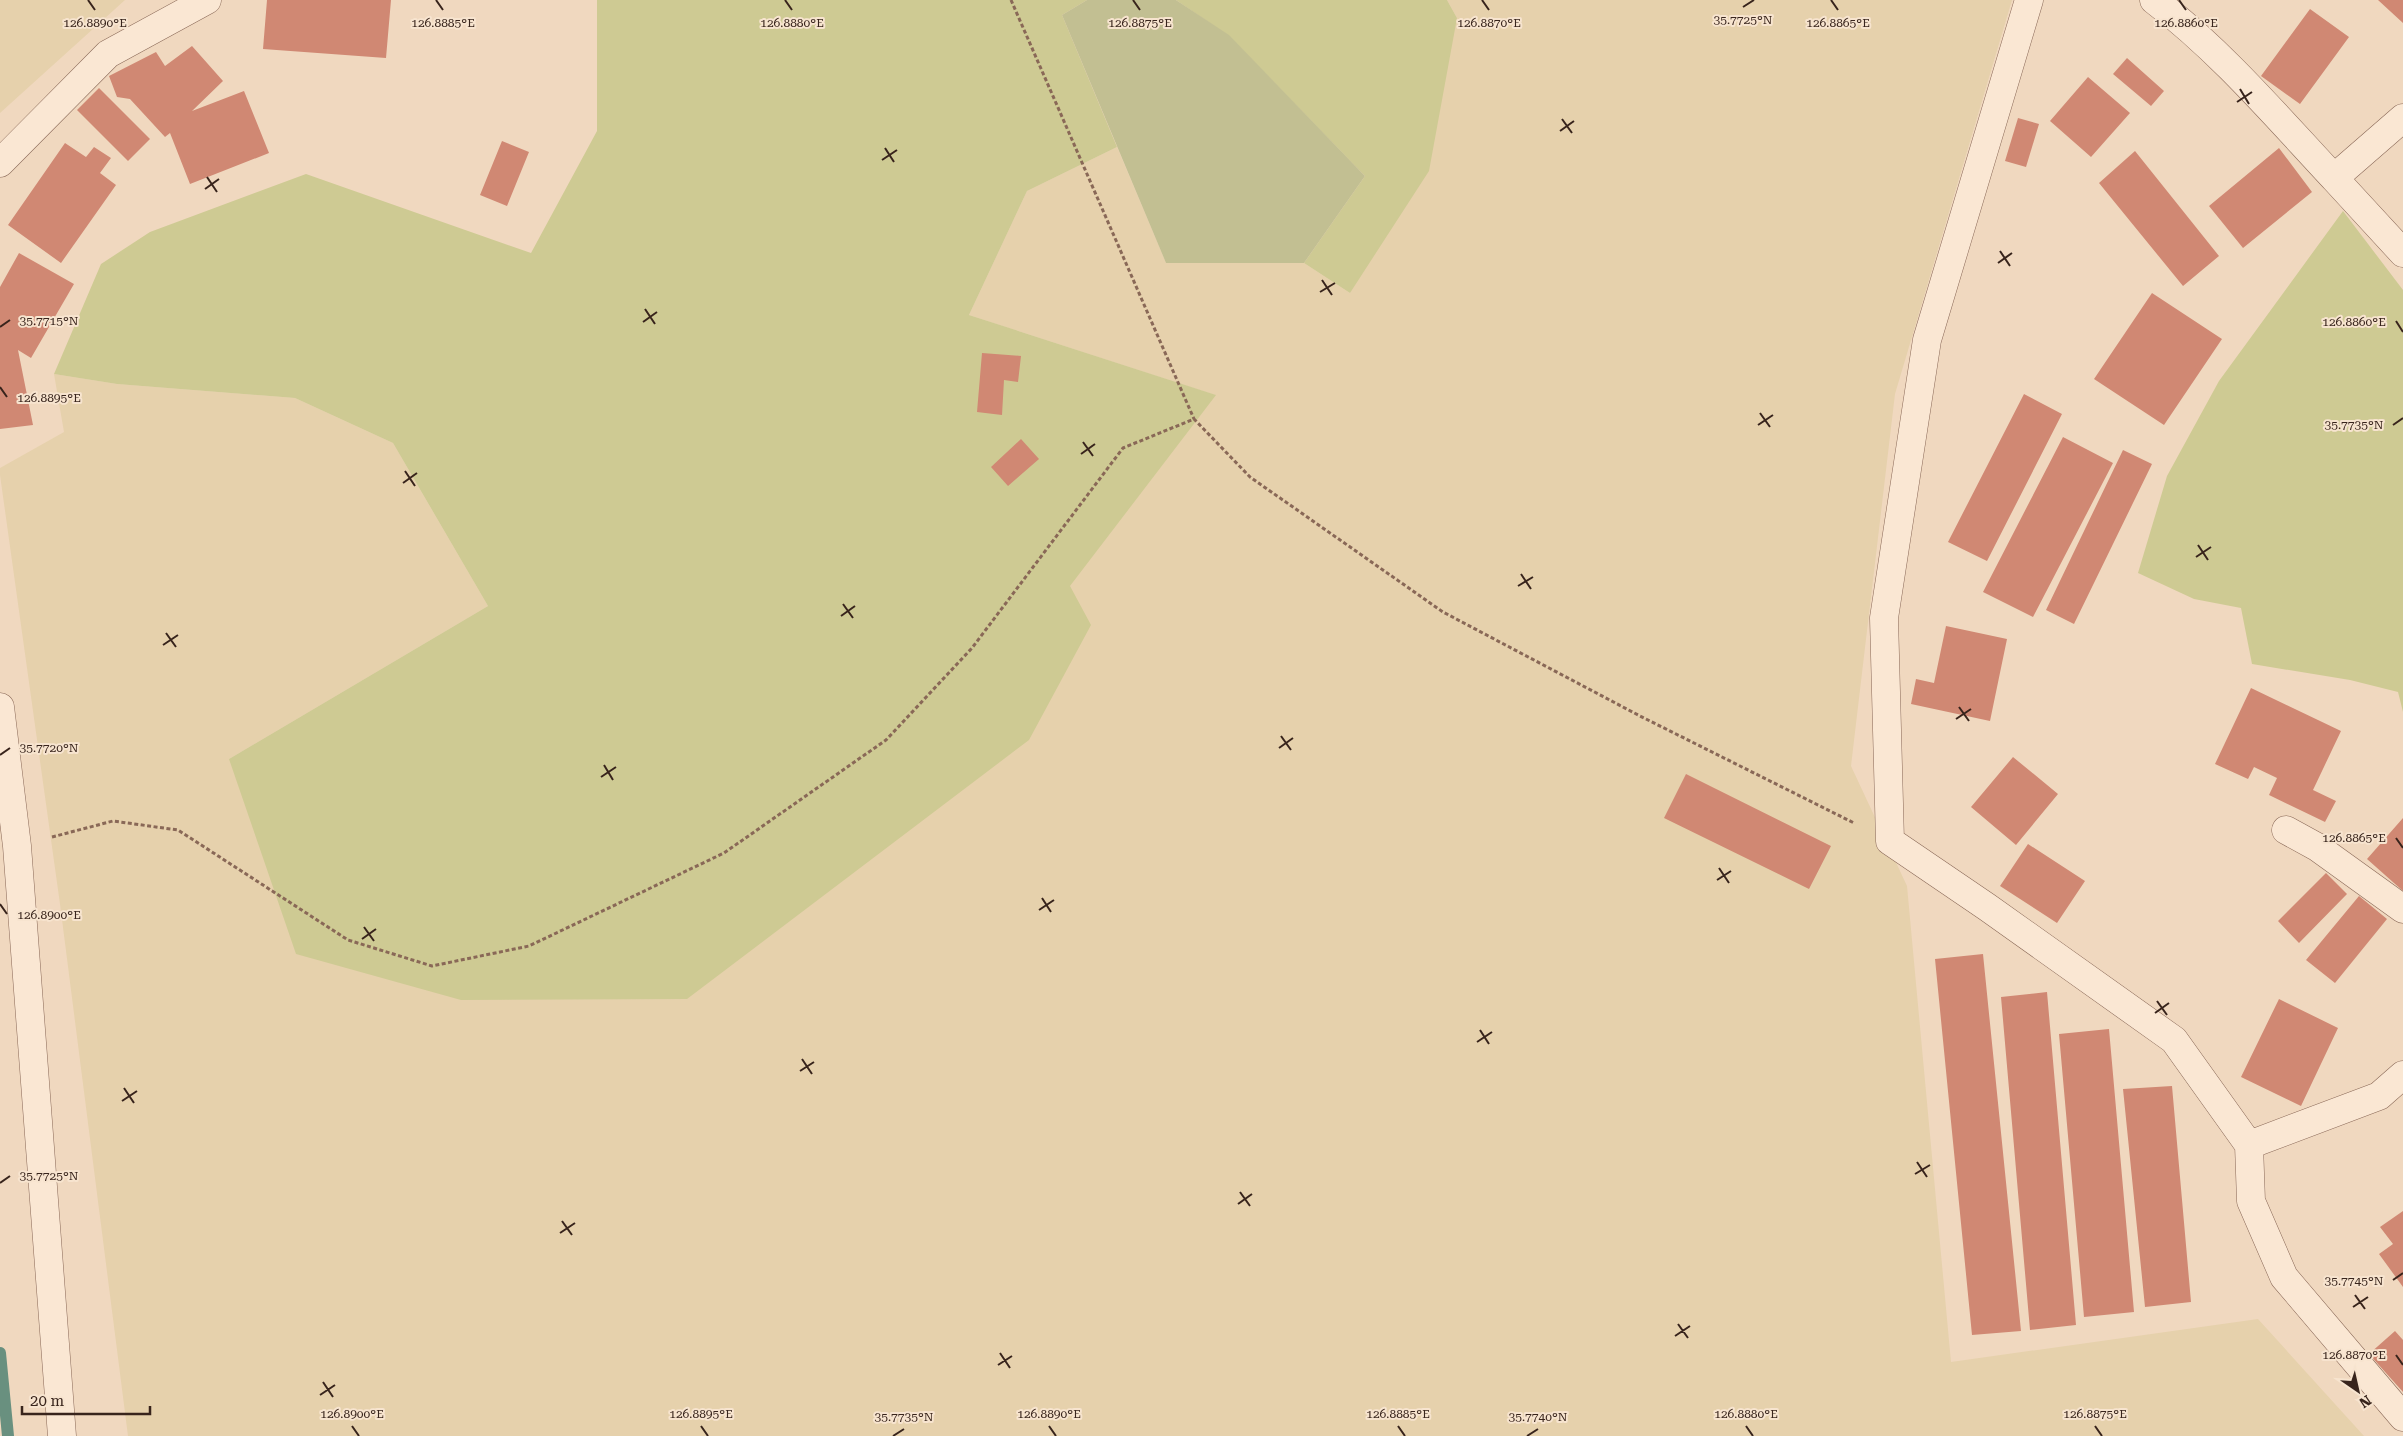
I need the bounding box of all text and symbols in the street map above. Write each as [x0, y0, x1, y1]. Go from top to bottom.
text: 35.7725°N [1714, 13, 1773, 27]
text: 126.8890°E [63, 16, 127, 30]
text: 126.8885°E [411, 16, 475, 30]
text: 126.8880°E [760, 16, 824, 30]
text: 126.8875°E [1108, 16, 1172, 30]
text: 126.8870°E [1457, 16, 1521, 30]
text: 126.8865°E [1806, 16, 1870, 30]
text: 126.8860°E [2154, 16, 2218, 30]
text: 35.7715°N [20, 314, 79, 328]
text: 126.8860°E [2322, 315, 2386, 329]
text: 126.8895°E [17, 391, 81, 405]
text: 35.7735°N [2325, 418, 2384, 432]
text: 35.7720°N [20, 741, 79, 755]
text: 126.8865°E [2322, 831, 2386, 845]
text: 126.8900°E [17, 908, 81, 922]
text: 35.7725°N [20, 1169, 79, 1183]
text: 35.7745°N [2325, 1274, 2384, 1288]
text: 126.8870°E [2322, 1348, 2386, 1362]
north arrow [2333, 1366, 2383, 1416]
scale bar [22, 1384, 150, 1416]
text: 20 m [30, 1392, 65, 1410]
text: N [2356, 1392, 2374, 1412]
text: 126.8900°E [320, 1407, 384, 1421]
text: 126.8895°E [669, 1407, 733, 1421]
text: 126.8890°E [1017, 1407, 1081, 1421]
text: 126.8885°E [1366, 1407, 1430, 1421]
text: 126.8880°E [1714, 1407, 1778, 1421]
text: 126.8875°E [2063, 1407, 2127, 1421]
text: 35.7735°N [875, 1410, 934, 1424]
text: 35.7740°N [1509, 1410, 1568, 1424]

